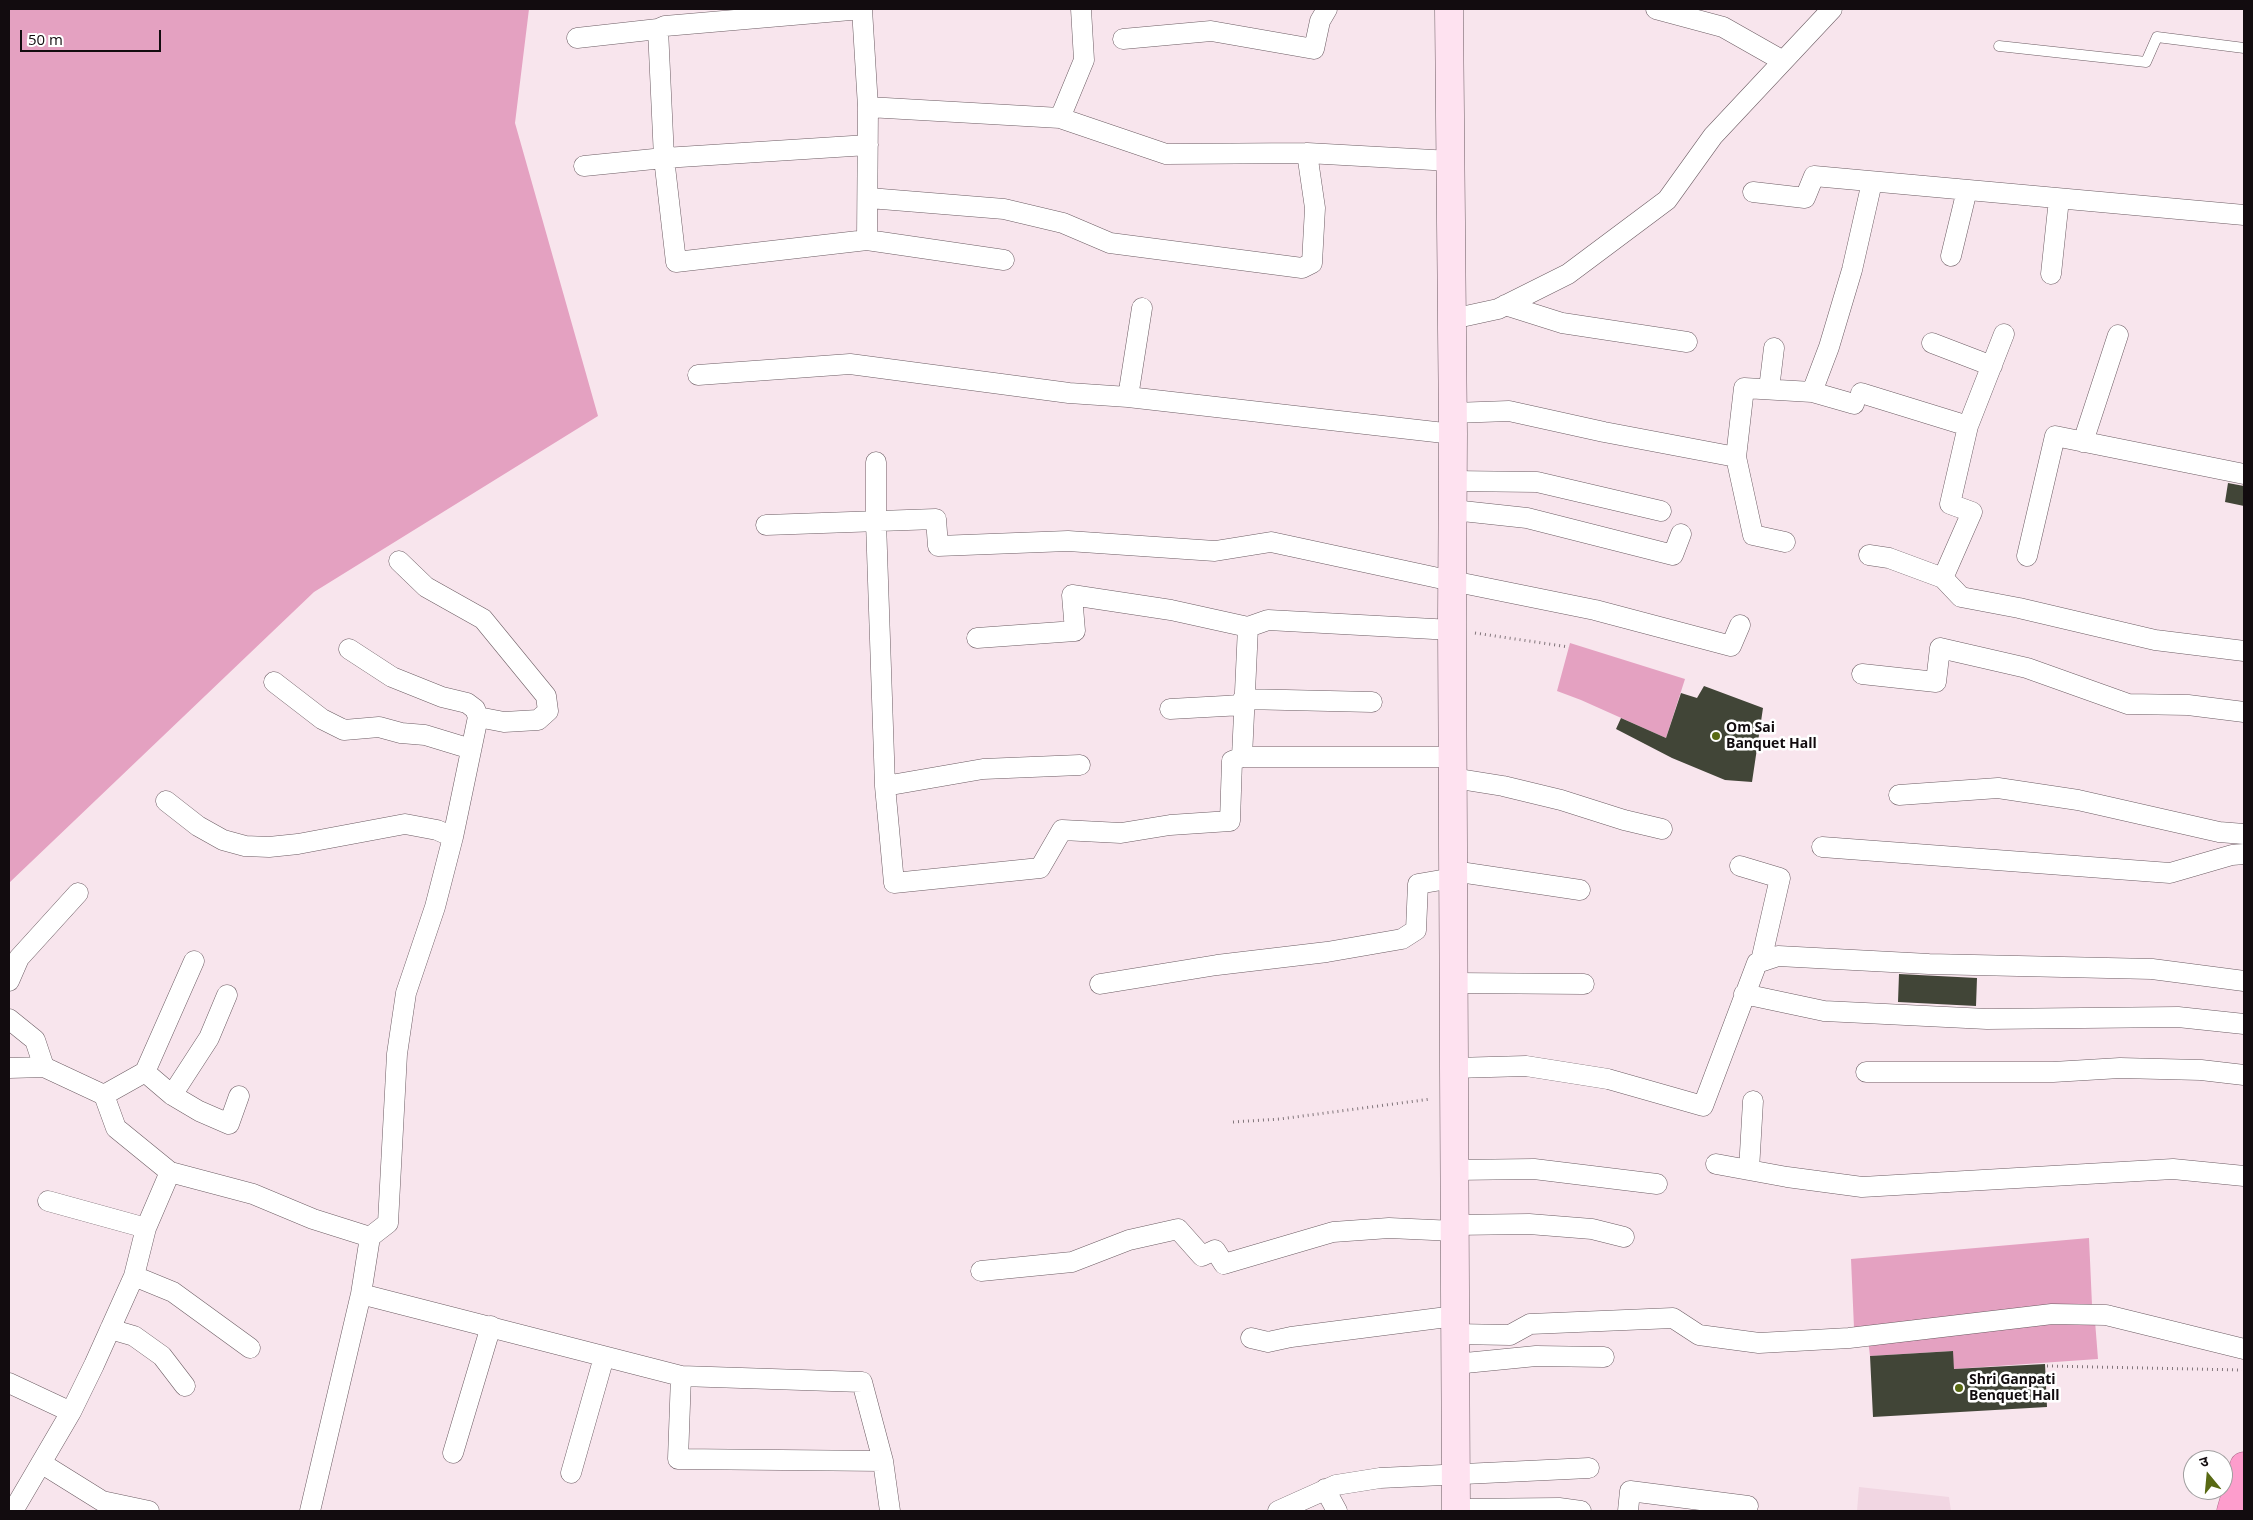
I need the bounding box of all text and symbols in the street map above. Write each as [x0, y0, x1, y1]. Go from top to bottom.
scale bar [22, 20, 164, 52]
text: 50 m [28, 29, 63, 49]
place label: Om Sai Banquet Hall [1726, 720, 1817, 752]
marker: Om Sai Banquet Hall [1710, 730, 1722, 742]
place label: Shri Ganpati Benquet Hall [1969, 1372, 2060, 1404]
marker: Shri Ganpati Benquet Hall [1953, 1382, 1965, 1394]
north arrow [2183, 1450, 2233, 1500]
text: उ [2197, 1451, 2210, 1471]

